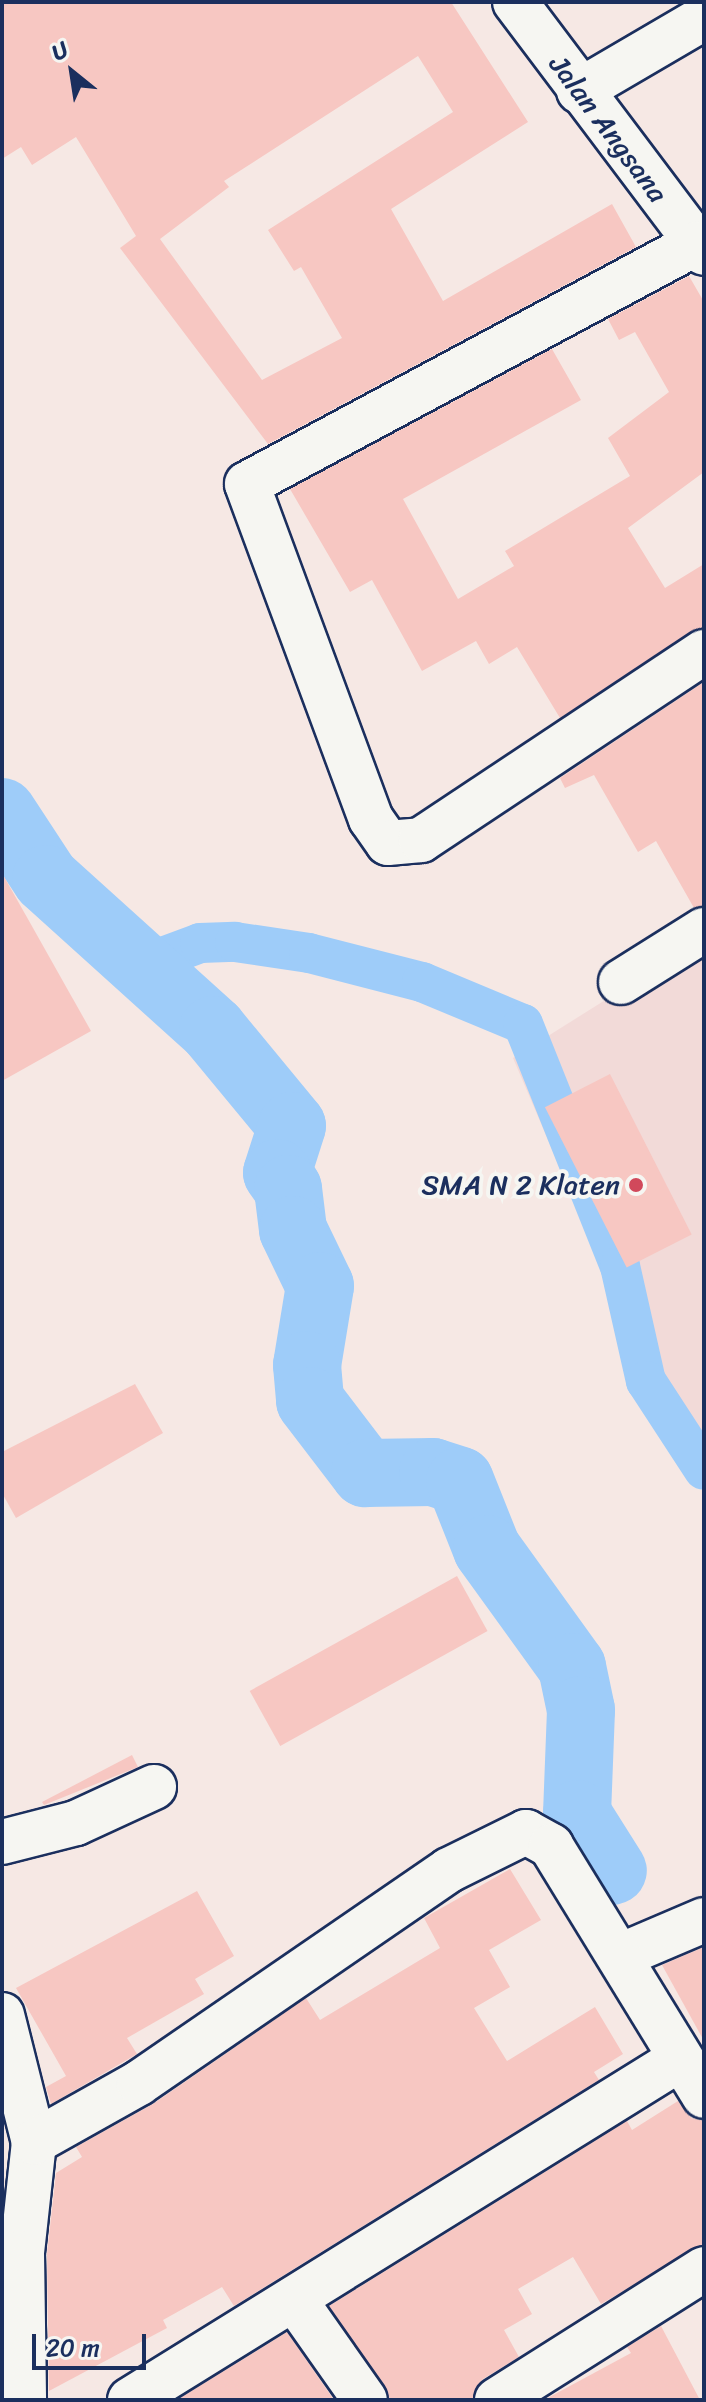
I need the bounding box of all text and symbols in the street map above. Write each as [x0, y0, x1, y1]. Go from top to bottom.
text: U [44, 30, 76, 71]
north arrow [32, 32, 112, 112]
street label: Jalan Angsana [542, 49, 674, 209]
place label: SMA N 2 Klaten [422, 1168, 620, 1202]
marker: SMA N 2 Klaten [627, 1176, 645, 1194]
scale bar [36, 2318, 150, 2368]
text: 20 m [46, 2327, 100, 2369]

